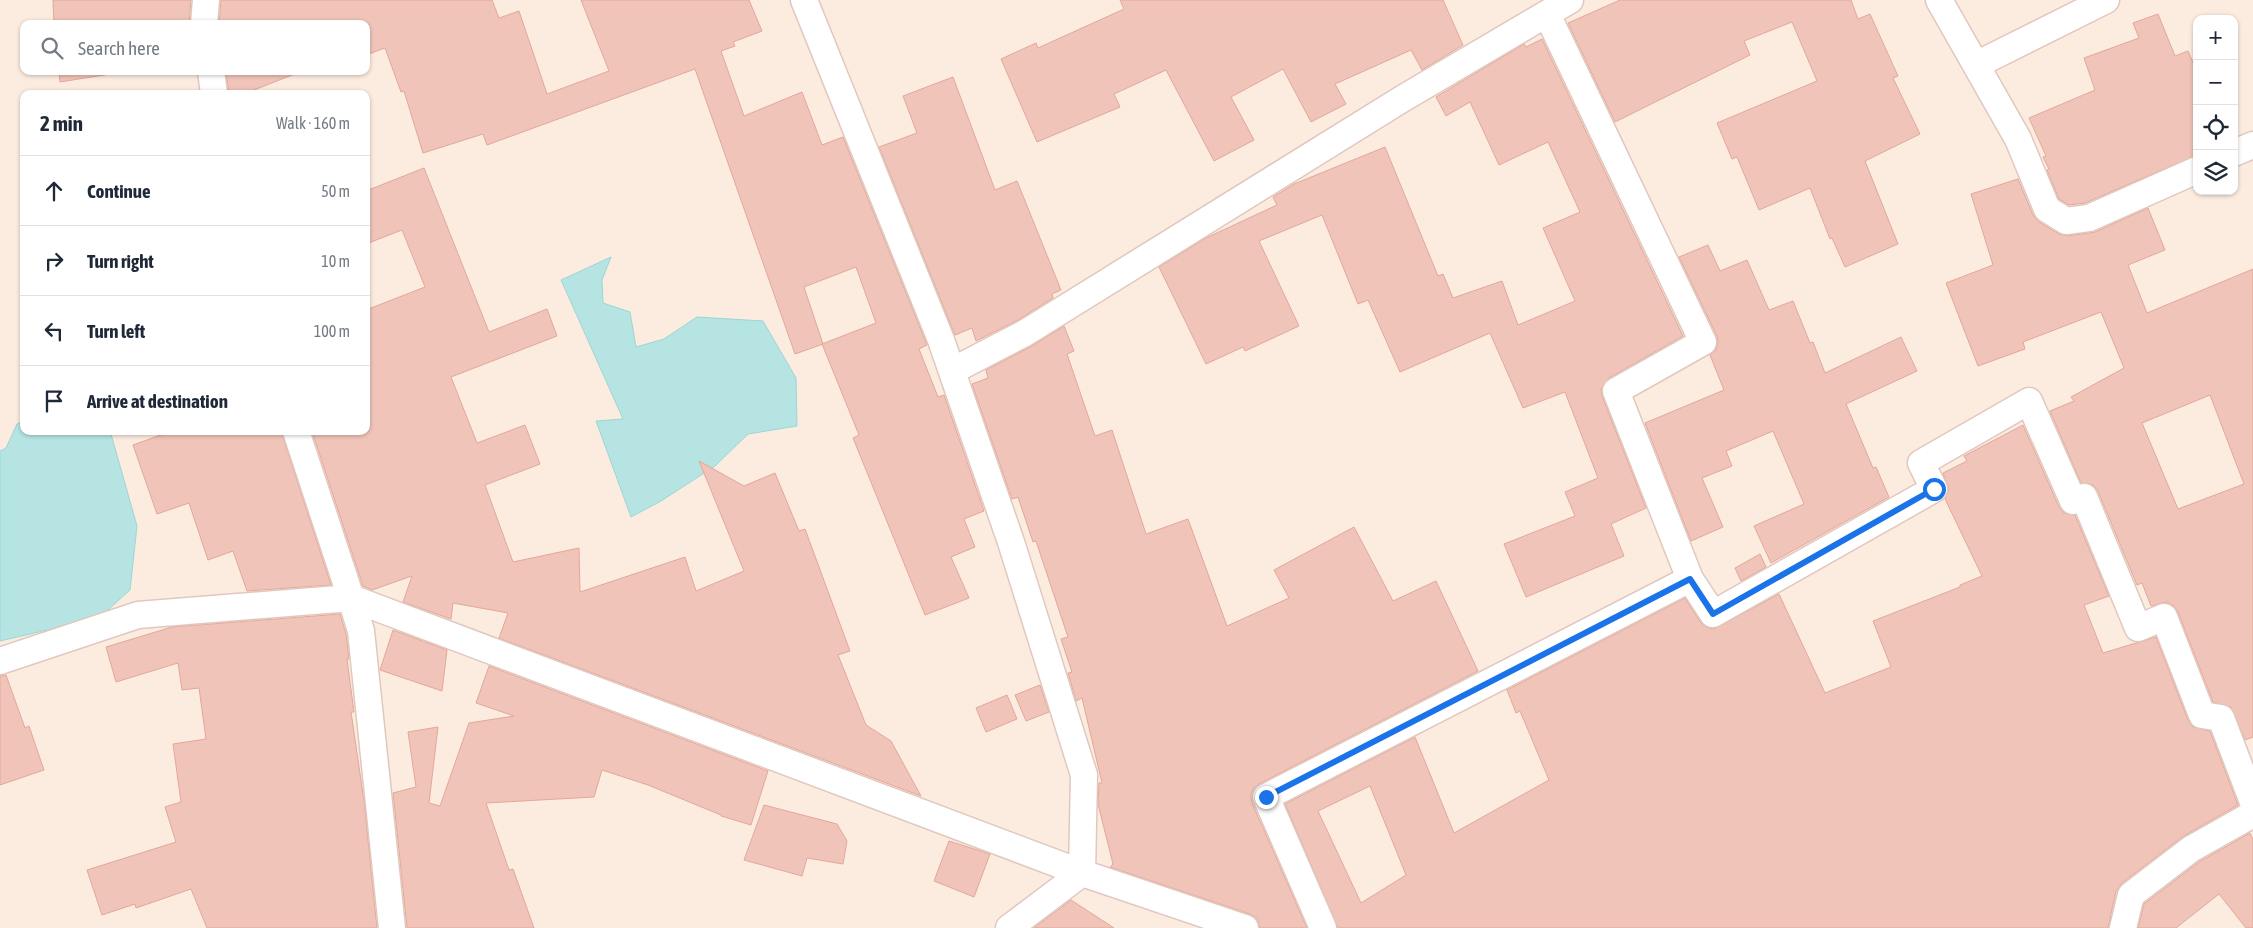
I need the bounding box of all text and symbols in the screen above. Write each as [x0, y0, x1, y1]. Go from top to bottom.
map controls [2193, 15, 2238, 195]
button: + [2193, 15, 2238, 60]
search box [20, 20, 370, 75]
icon: search [38, 34, 66, 62]
text: Search here [78, 37, 160, 59]
button: − [2193, 60, 2238, 105]
button: locate [2193, 105, 2238, 150]
text: 2 min [40, 111, 83, 135]
text: Walk · 160 m [276, 114, 350, 132]
button: layers [2193, 150, 2238, 195]
icon: ahead [40, 177, 68, 205]
text: Continue [87, 180, 151, 202]
text: 50 m [321, 182, 350, 200]
icon: right [40, 247, 68, 275]
text: Turn right [87, 250, 154, 272]
text: 10 m [321, 252, 350, 270]
icon: left [40, 317, 68, 345]
text: Turn left [87, 320, 145, 342]
text: 100 m [314, 322, 350, 340]
icon: arrive [40, 387, 68, 415]
text: Arrive at destination [87, 390, 228, 412]
route start [1923, 478, 1946, 501]
route end [1255, 786, 1278, 809]

